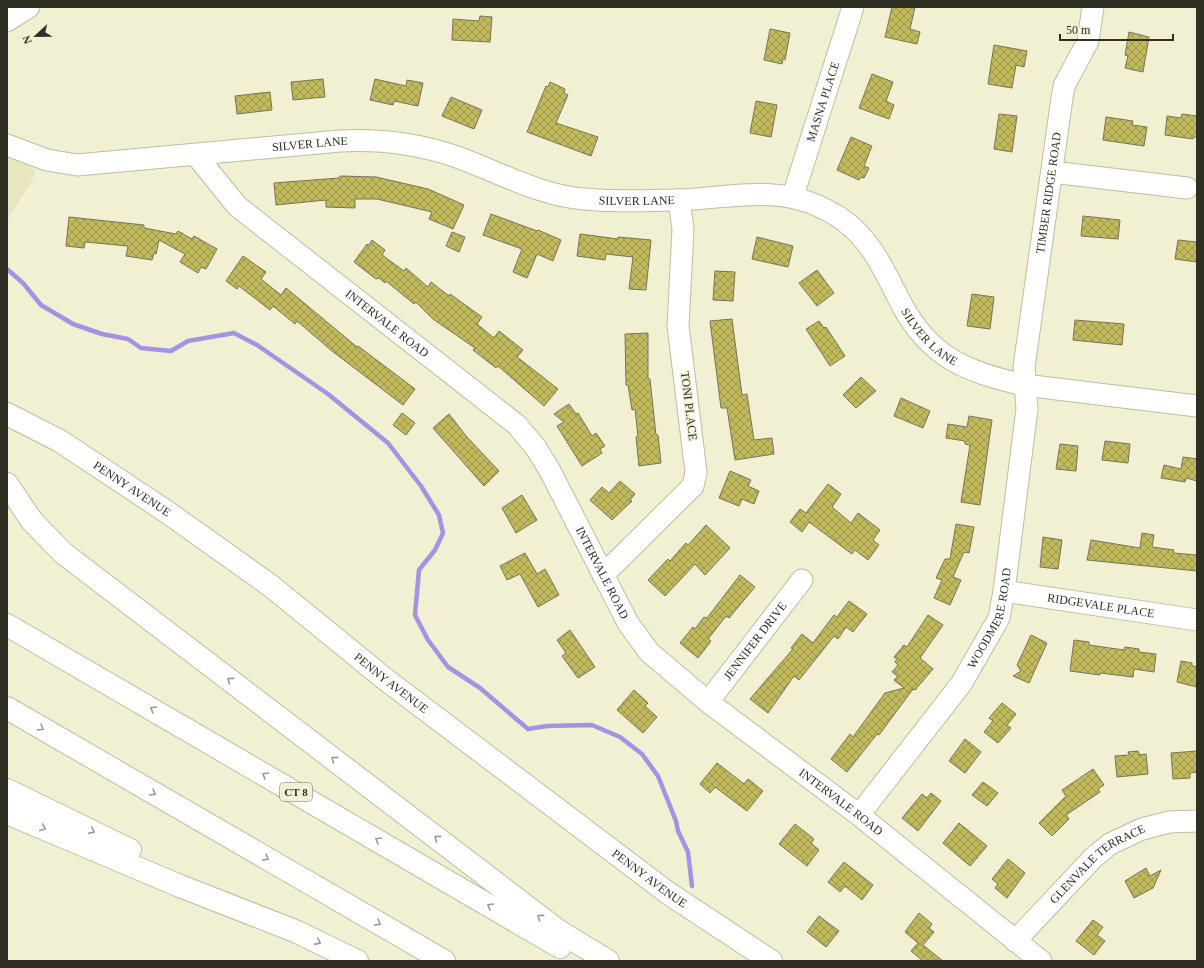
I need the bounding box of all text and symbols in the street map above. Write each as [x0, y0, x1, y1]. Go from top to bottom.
north arrow [16, 16, 56, 56]
scale bar [1060, 16, 1173, 42]
text: 50 m [1066, 23, 1091, 37]
text: N [20, 34, 34, 46]
street label: MASNA PLACE [804, 60, 842, 144]
street label: TIMBER RIDGE ROAD [1033, 131, 1064, 254]
street label: SILVER LANE [271, 134, 348, 154]
street label: SILVER LANE [598, 193, 675, 208]
street label: INTERVALE ROAD [343, 286, 432, 361]
street label: SILVER LANE [898, 305, 960, 369]
street label: TONI PLACE [678, 371, 700, 441]
street label: PENNY AVENUE [91, 458, 173, 519]
street label: INTERVALE ROAD [573, 524, 632, 622]
street label: WOODMERE ROAD [964, 567, 1014, 671]
street label: RIDGEVALE PLACE [1046, 591, 1155, 621]
street label: JENNIFER DRIVE [720, 599, 790, 683]
street label: PENNY AVENUE [351, 650, 431, 716]
one-way arrow [228, 678, 235, 685]
one-way arrow [150, 707, 157, 714]
one-way arrow [37, 723, 44, 730]
one-way arrow [331, 757, 338, 764]
street label: INTERVALE ROAD [796, 766, 886, 839]
one-way arrow [262, 772, 269, 779]
road number: CT 8 [280, 783, 312, 801]
one-way arrow [149, 788, 156, 795]
street label: GLENVALE TERRACE [1047, 821, 1147, 906]
one-way arrow [38, 823, 46, 831]
one-way arrow [88, 827, 96, 834]
one-way arrow [434, 836, 441, 843]
one-way arrow [375, 837, 382, 844]
street label: PENNY AVENUE [609, 846, 690, 911]
one-way arrow [262, 853, 269, 860]
one-way arrow [487, 903, 494, 910]
one-way arrow [538, 915, 545, 922]
one-way arrow [374, 918, 381, 925]
one-way arrow [314, 937, 321, 945]

